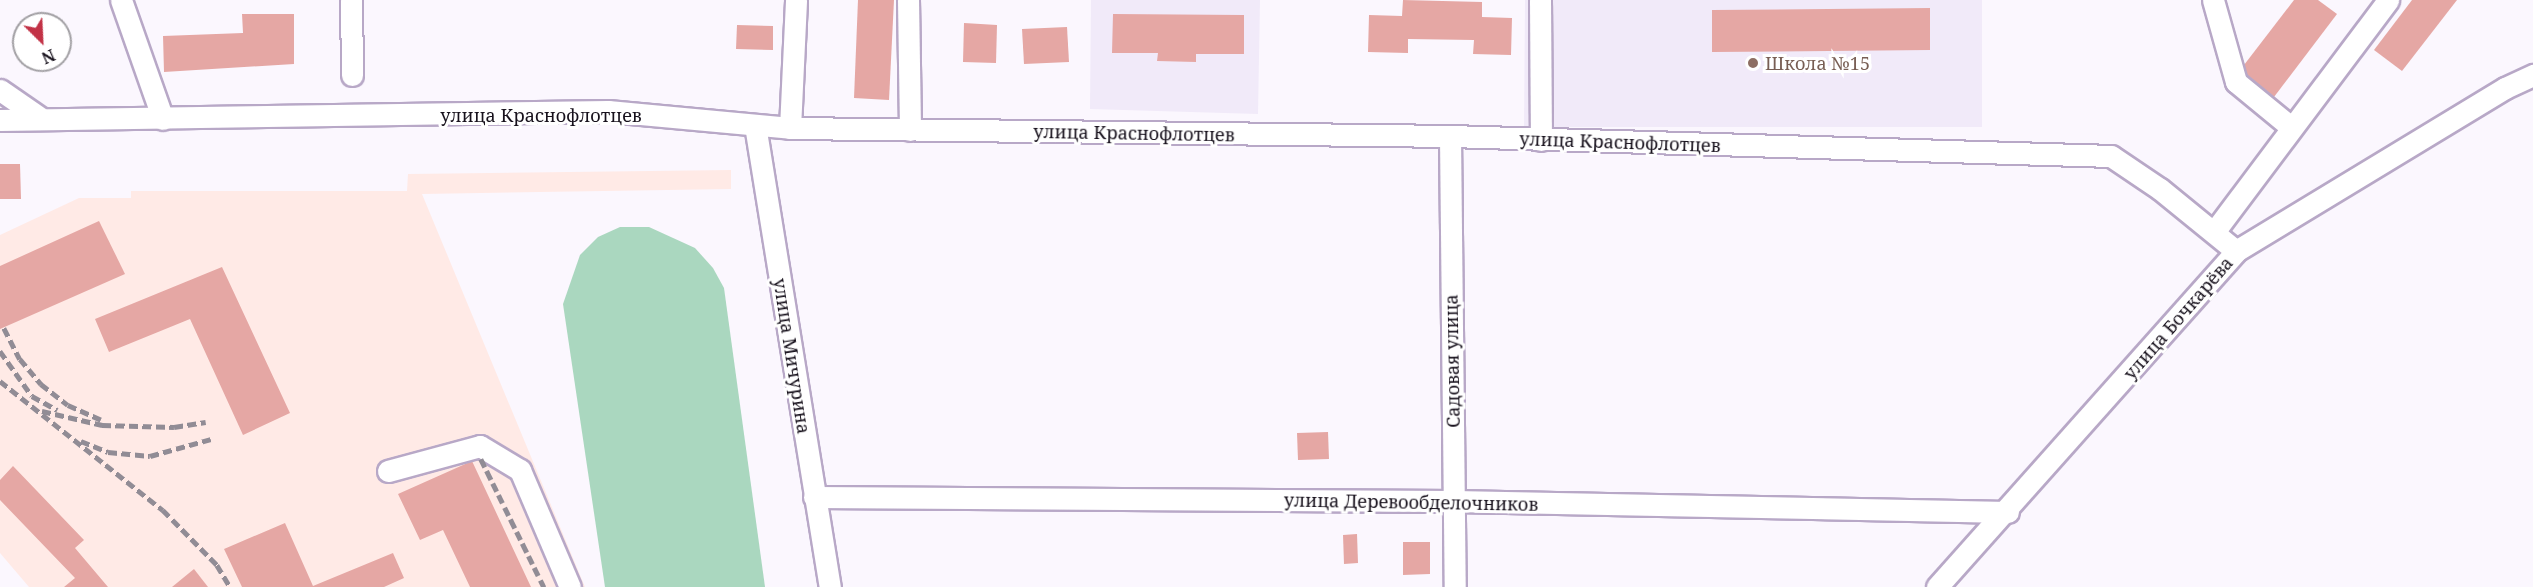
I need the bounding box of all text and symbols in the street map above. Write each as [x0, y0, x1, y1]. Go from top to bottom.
north arrow [12, 12, 72, 72]
text: N [38, 44, 59, 69]
place label: Школа №15 [1765, 52, 1870, 74]
marker: Школа №15 [1746, 56, 1760, 70]
street label: улица Краснофлотцев [440, 104, 642, 126]
street label: улица Краснофлотцев [1033, 120, 1235, 146]
street label: улица Краснофлотцев [1519, 128, 1721, 156]
street label: улица Бочкарёва [2119, 252, 2237, 384]
street label: улица Мичурина [769, 277, 815, 435]
street label: Садовая улица [1440, 294, 1464, 428]
street label: улица Деревообделочников [1284, 489, 1538, 515]

